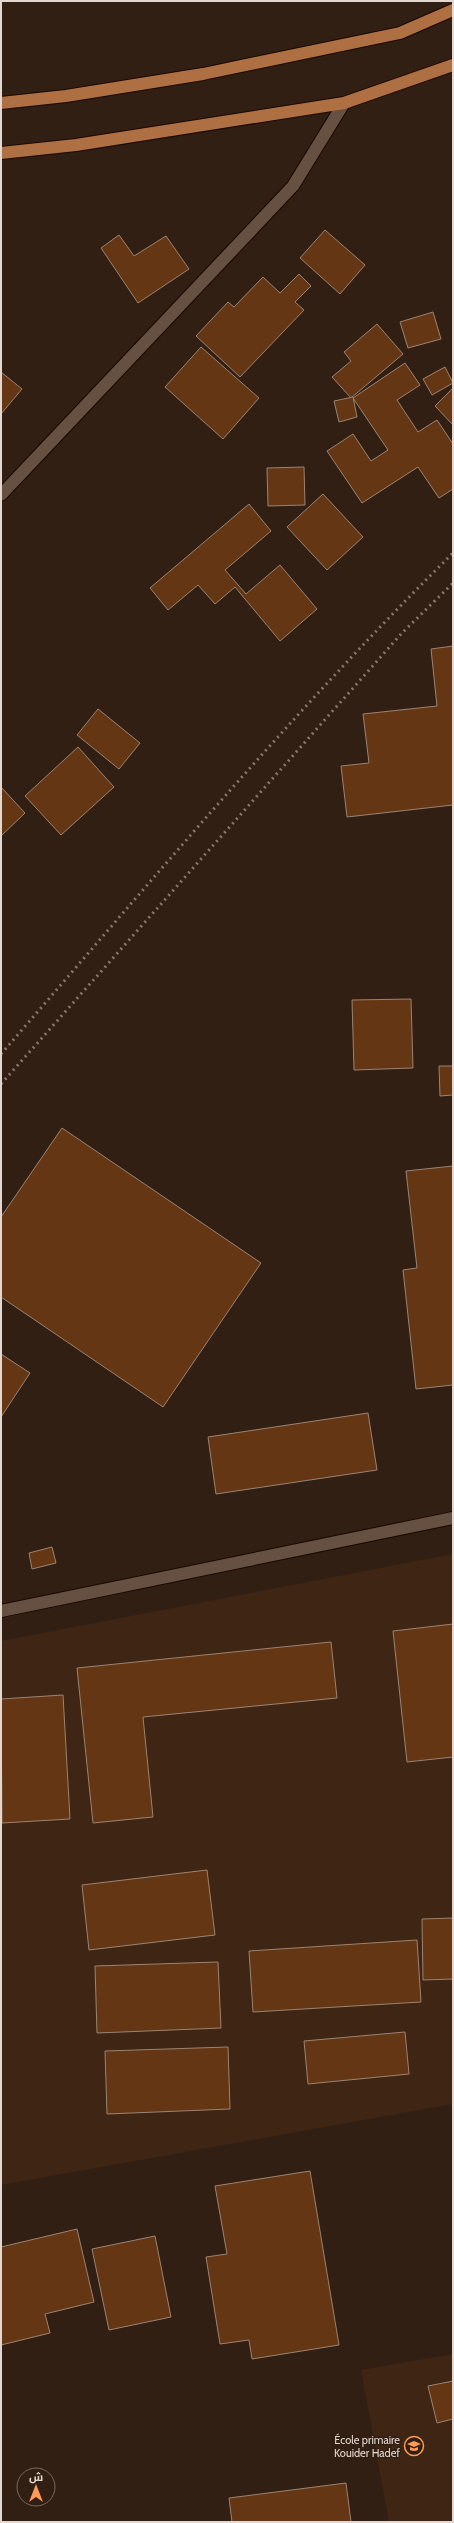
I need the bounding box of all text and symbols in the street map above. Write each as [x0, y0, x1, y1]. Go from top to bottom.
place label: École primaire Kouider Hadef [334, 2433, 400, 2460]
school or university icon: École primaire Kouider Hadef [403, 2435, 425, 2457]
north arrow [16, 2467, 56, 2507]
text: ش [29, 2470, 43, 2484]

